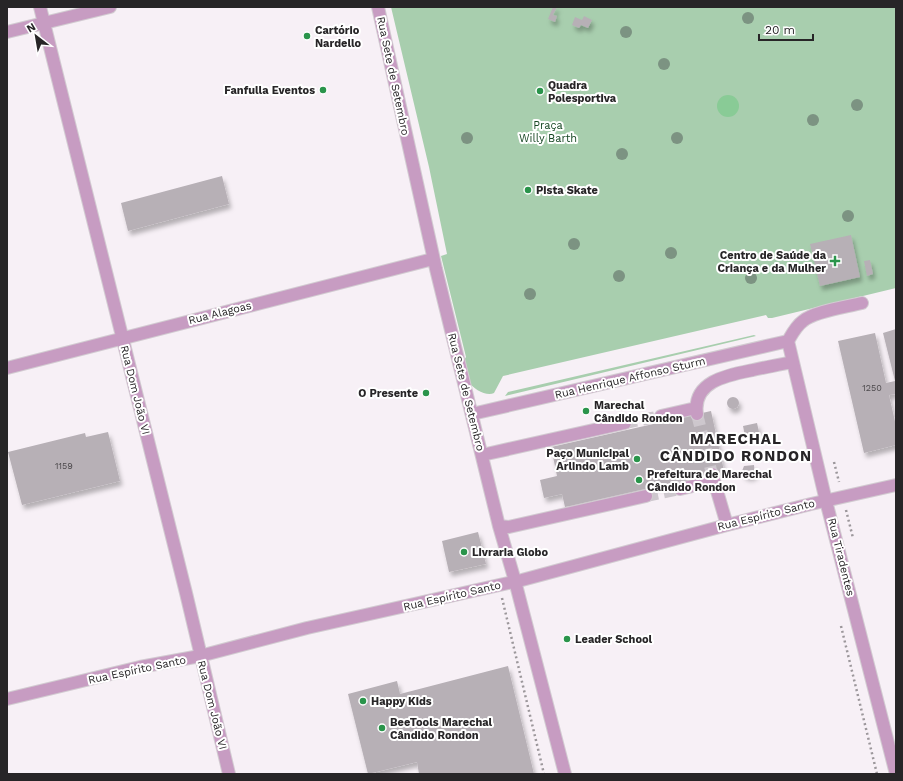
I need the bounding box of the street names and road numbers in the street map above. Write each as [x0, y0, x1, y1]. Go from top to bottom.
street label: Rua Sete de Setembro [374, 15, 412, 137]
street label: Rua Alagoas [187, 299, 253, 327]
street label: Rua Sete de Setembro [445, 332, 487, 452]
street label: Rua Dom João VI [118, 344, 152, 436]
street label: Rua Henrique Affonso Sturm [553, 354, 707, 402]
street label: Rua Espírito Santo [716, 497, 816, 533]
street label: Rua Tiradentes [825, 517, 857, 598]
street label: Rua Espírito Santo [402, 578, 502, 614]
street label: Rua Espírito Santo [87, 653, 187, 687]
street label: Rua Dom João VI [195, 659, 229, 751]

